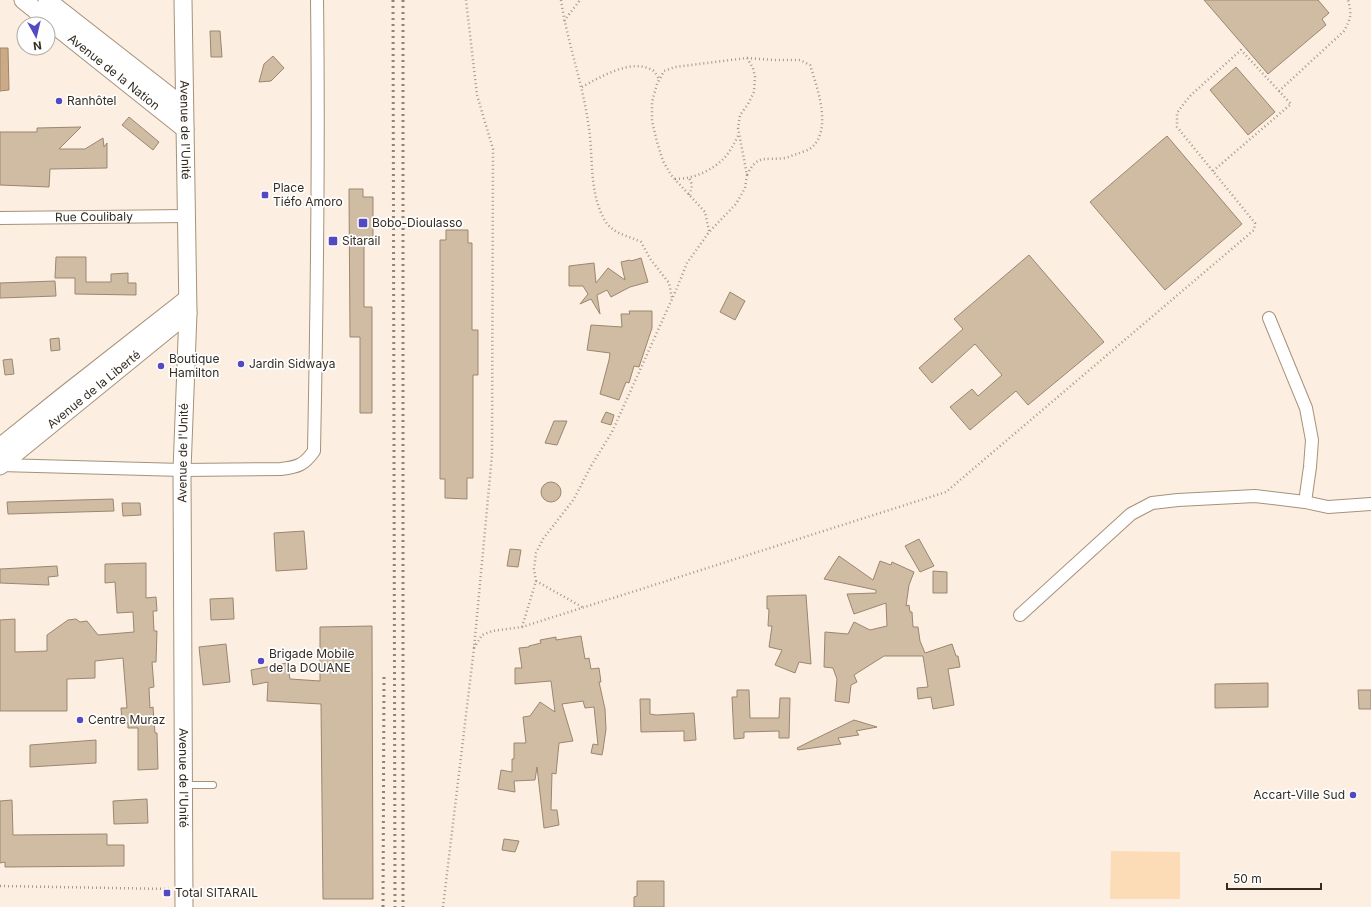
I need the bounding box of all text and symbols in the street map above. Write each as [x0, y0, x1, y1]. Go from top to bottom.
north arrow [16, 16, 56, 56]
street label: Avenue de la Nation [65, 31, 163, 113]
text: N [32, 38, 43, 53]
street label: Avenue de l'Unité [177, 80, 194, 180]
place label: Ranhôtel [67, 93, 117, 108]
marker: Ranhôtel [54, 96, 64, 106]
place label: Place Tiéfo Amoro [273, 180, 343, 209]
marker: Place Tiéfo Amoro [260, 190, 270, 200]
street label: Rue Coulibaly [55, 209, 133, 224]
place label: Bobo-Dioulasso [372, 215, 462, 230]
marker: Bobo-Dioulasso [357, 217, 369, 229]
place label: Sitarail [342, 233, 380, 248]
marker: Sitarail [327, 235, 339, 247]
street label: Avenue de la Liberté [44, 347, 143, 432]
place label: Boutique Hamilton [169, 351, 219, 380]
place label: Jardin Sidwaya [249, 356, 335, 371]
marker: Jardin Sidwaya [236, 359, 246, 369]
marker: Boutique Hamilton [156, 361, 166, 371]
street label: Avenue de l'Unité [174, 403, 191, 503]
place label: Brigade Mobile de la DOUANE [269, 646, 354, 675]
marker: Brigade Mobile de la DOUANE [256, 656, 266, 666]
place label: Centre Muraz [88, 712, 165, 727]
marker: Centre Muraz [75, 715, 85, 725]
street label: Avenue de l'Unité [176, 728, 192, 828]
place label: Accart-Ville Sud [1253, 787, 1345, 802]
marker: Accart-Ville Sud [1348, 790, 1358, 800]
scale bar [1227, 865, 1321, 891]
text: 50 m [1233, 871, 1262, 886]
place label: Total SITARAIL [175, 885, 258, 900]
marker: Total SITARAIL [162, 888, 172, 898]

